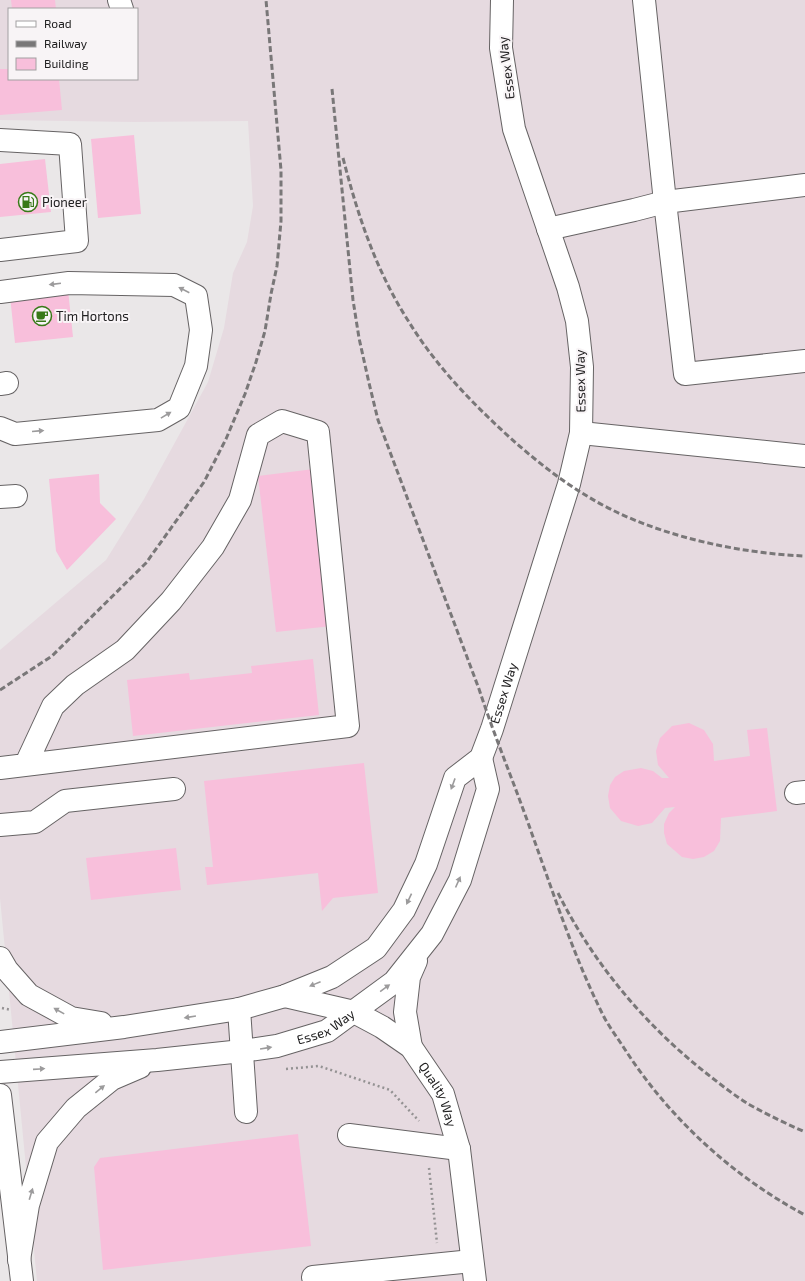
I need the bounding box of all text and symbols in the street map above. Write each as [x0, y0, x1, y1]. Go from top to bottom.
legend [8, 8, 138, 80]
text: Road [44, 16, 72, 30]
text: Railway [44, 36, 88, 50]
street label: Essex Way [494, 36, 518, 100]
text: Building [44, 56, 89, 70]
fuel station icon: Pioneer [17, 191, 39, 213]
place label: Pioneer [42, 194, 87, 210]
one-way arrow [49, 281, 61, 287]
one-way arrow [178, 287, 190, 293]
cafe icon: Tim Hortons [31, 305, 53, 327]
place label: Tim Hortons [56, 308, 129, 324]
street label: Essex Way [571, 349, 589, 413]
one-way arrow [160, 412, 172, 419]
one-way arrow [32, 428, 44, 435]
street label: Essex Way [486, 660, 520, 726]
one-way arrow [450, 779, 456, 791]
one-way arrow [455, 877, 461, 888]
one-way arrow [406, 894, 412, 905]
one-way arrow [309, 981, 321, 987]
one-way arrow [380, 984, 391, 993]
street label: Essex Way [295, 1005, 358, 1048]
one-way arrow [53, 1008, 65, 1015]
one-way arrow [184, 1014, 196, 1020]
one-way arrow [260, 1045, 272, 1051]
street label: Quality Way [416, 1059, 460, 1129]
one-way arrow [33, 1065, 45, 1072]
one-way arrow [94, 1084, 105, 1093]
one-way arrow [28, 1188, 34, 1200]

